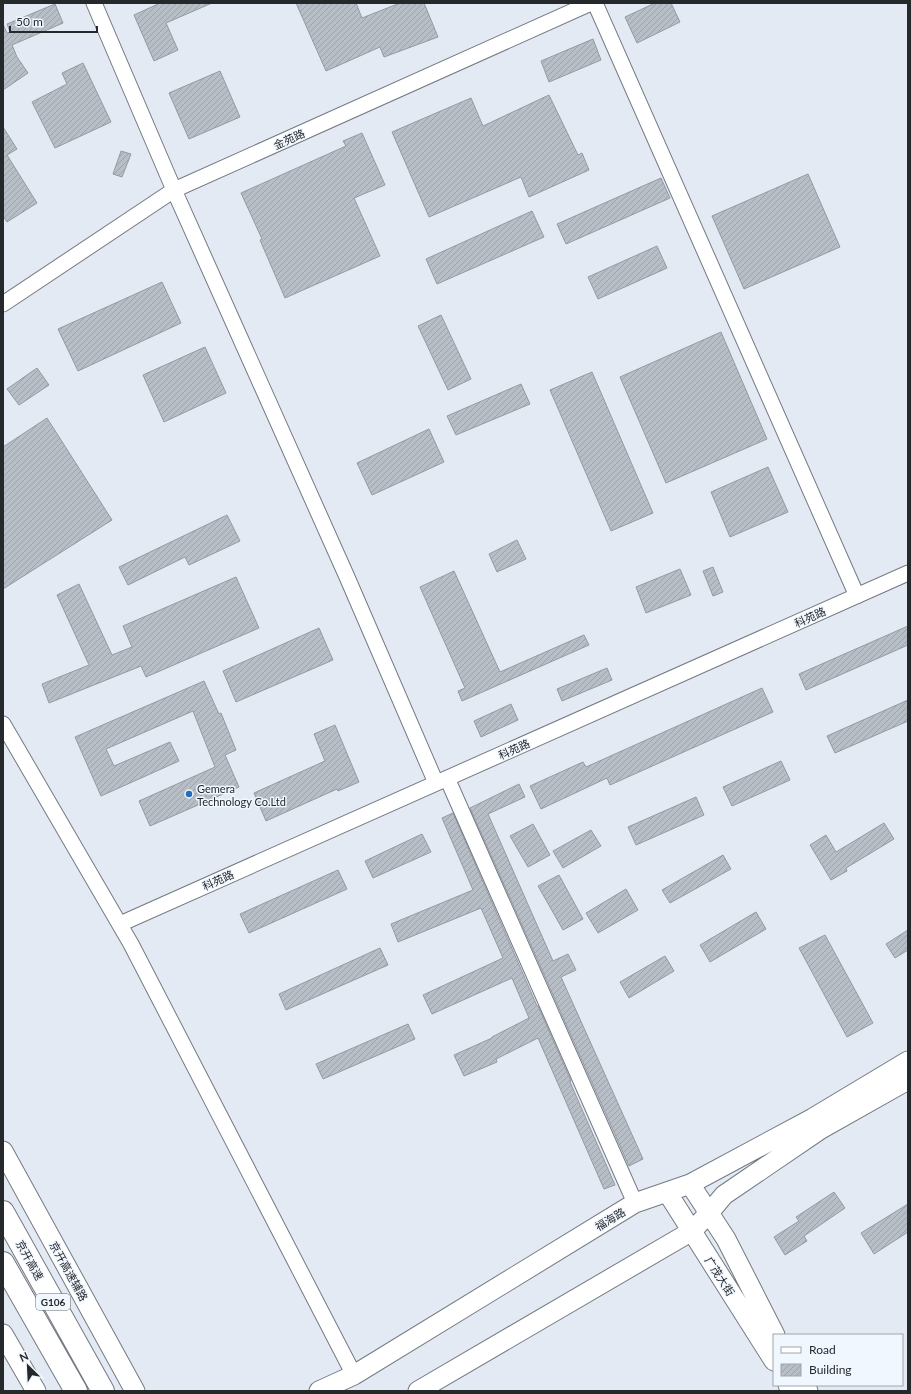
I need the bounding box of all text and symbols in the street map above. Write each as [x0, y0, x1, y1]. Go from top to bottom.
scale bar [10, 8, 97, 34]
text: 50 m [16, 14, 43, 29]
street label: 金苑路 [271, 126, 307, 152]
street label: 科苑路 [792, 604, 828, 630]
street label: 科苑路 [496, 736, 532, 762]
place label: Gemera Technology Co.Ltd [197, 782, 286, 808]
marker: Gemera Technology Co.Ltd [184, 789, 194, 799]
street label: 科苑路 [200, 867, 236, 893]
street label: 福海路 [593, 1205, 627, 1233]
street label: 京开高速 [14, 1238, 46, 1282]
street label: 京开高速辅路 [47, 1239, 91, 1303]
street label: 广茂大街 [703, 1254, 737, 1298]
road number: G106 [36, 1294, 70, 1310]
legend [773, 1334, 903, 1386]
text: Road [809, 1342, 836, 1357]
north arrow [8, 1346, 48, 1386]
text: N [17, 1349, 30, 1364]
text: Building [809, 1362, 852, 1377]

